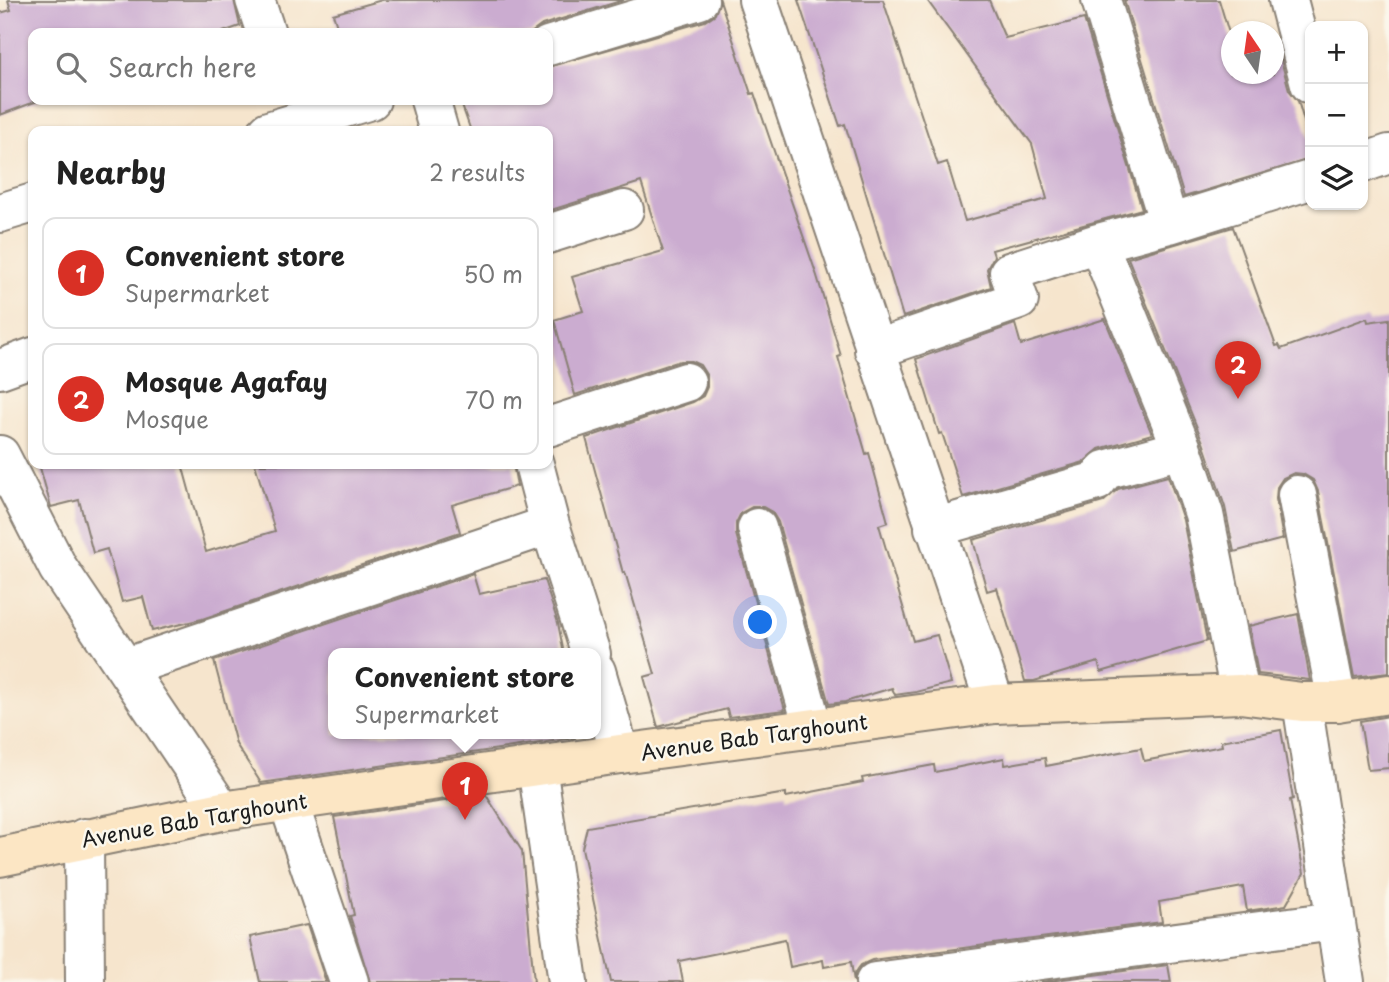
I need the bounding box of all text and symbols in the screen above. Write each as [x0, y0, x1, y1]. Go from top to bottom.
north arrow [1221, 21, 1284, 84]
map controls [1305, 21, 1368, 210]
button: + [1305, 21, 1368, 84]
search box [28, 28, 553, 105]
text: Search here [108, 47, 257, 86]
icon: search [52, 48, 90, 86]
button: − [1305, 84, 1368, 147]
button: layers [1305, 147, 1368, 210]
text: Nearby [56, 149, 166, 194]
text: 2 results [429, 154, 525, 189]
text: Convenient store [125, 236, 345, 275]
text: 1 [76, 256, 87, 291]
text: 50 m [463, 256, 523, 291]
text: Supermarket [125, 275, 269, 310]
pin: 2 [1215, 341, 1261, 399]
text: Mosque Agafay [125, 362, 327, 401]
text: 2 [73, 382, 89, 417]
text: 70 m [465, 382, 523, 417]
text: Mosque [125, 401, 209, 436]
your location [743, 605, 777, 639]
popup [328, 648, 601, 739]
text: Convenient store [355, 657, 574, 696]
text: Supermarket [355, 696, 499, 731]
street label: Avenue Bab Targhount [638, 704, 870, 768]
pin: 1 [442, 762, 488, 820]
street label: Avenue Bab Targhount [79, 783, 309, 855]

